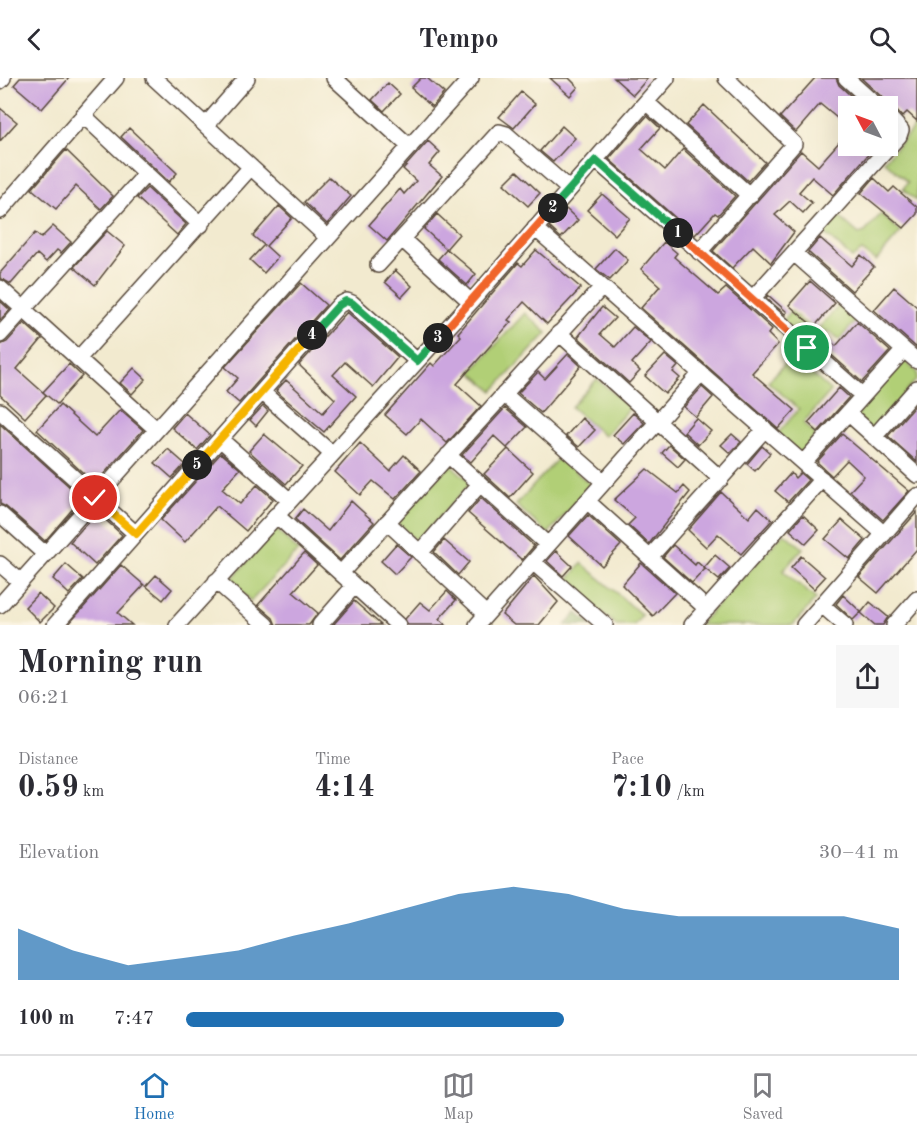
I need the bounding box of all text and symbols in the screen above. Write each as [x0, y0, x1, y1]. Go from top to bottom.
icon: back [18, 23, 51, 56]
icon: search [866, 23, 899, 56]
text: Tempo [418, 26, 499, 53]
north arrow [838, 96, 898, 156]
map controls [838, 96, 898, 156]
pin: 2 [538, 193, 568, 223]
text: 2 [548, 200, 558, 216]
pin: 1 [663, 218, 693, 248]
text: 1 [673, 225, 683, 241]
pin: 4 [297, 320, 327, 350]
pin [781, 322, 832, 373]
pin: 3 [423, 323, 453, 353]
text: 4 [307, 327, 317, 343]
text: 3 [433, 330, 443, 346]
icon: arrive [790, 331, 823, 364]
pin: 5 [182, 450, 212, 480]
text: 5 [192, 457, 202, 473]
pin [69, 472, 120, 523]
icon: check [78, 481, 111, 514]
button: share [836, 645, 899, 708]
text: Morning run [18, 647, 203, 680]
text: 06:21 [18, 688, 70, 708]
text: Distance [18, 752, 78, 768]
text: Time [315, 752, 350, 768]
text: Pace [611, 752, 644, 768]
text: 0.59 [18, 773, 79, 803]
text: 4:14 [315, 773, 375, 803]
text: 7:10 [611, 773, 672, 803]
text: km [79, 784, 104, 800]
text: /km [672, 784, 705, 800]
text: Elevation [18, 843, 99, 863]
text: 30–41 m [819, 843, 899, 863]
text: 100 m [18, 1009, 74, 1029]
text: 7:47 [114, 1009, 154, 1029]
tab: Home [134, 1069, 174, 1125]
tab: Map [442, 1069, 475, 1125]
tab: Saved [742, 1069, 783, 1125]

